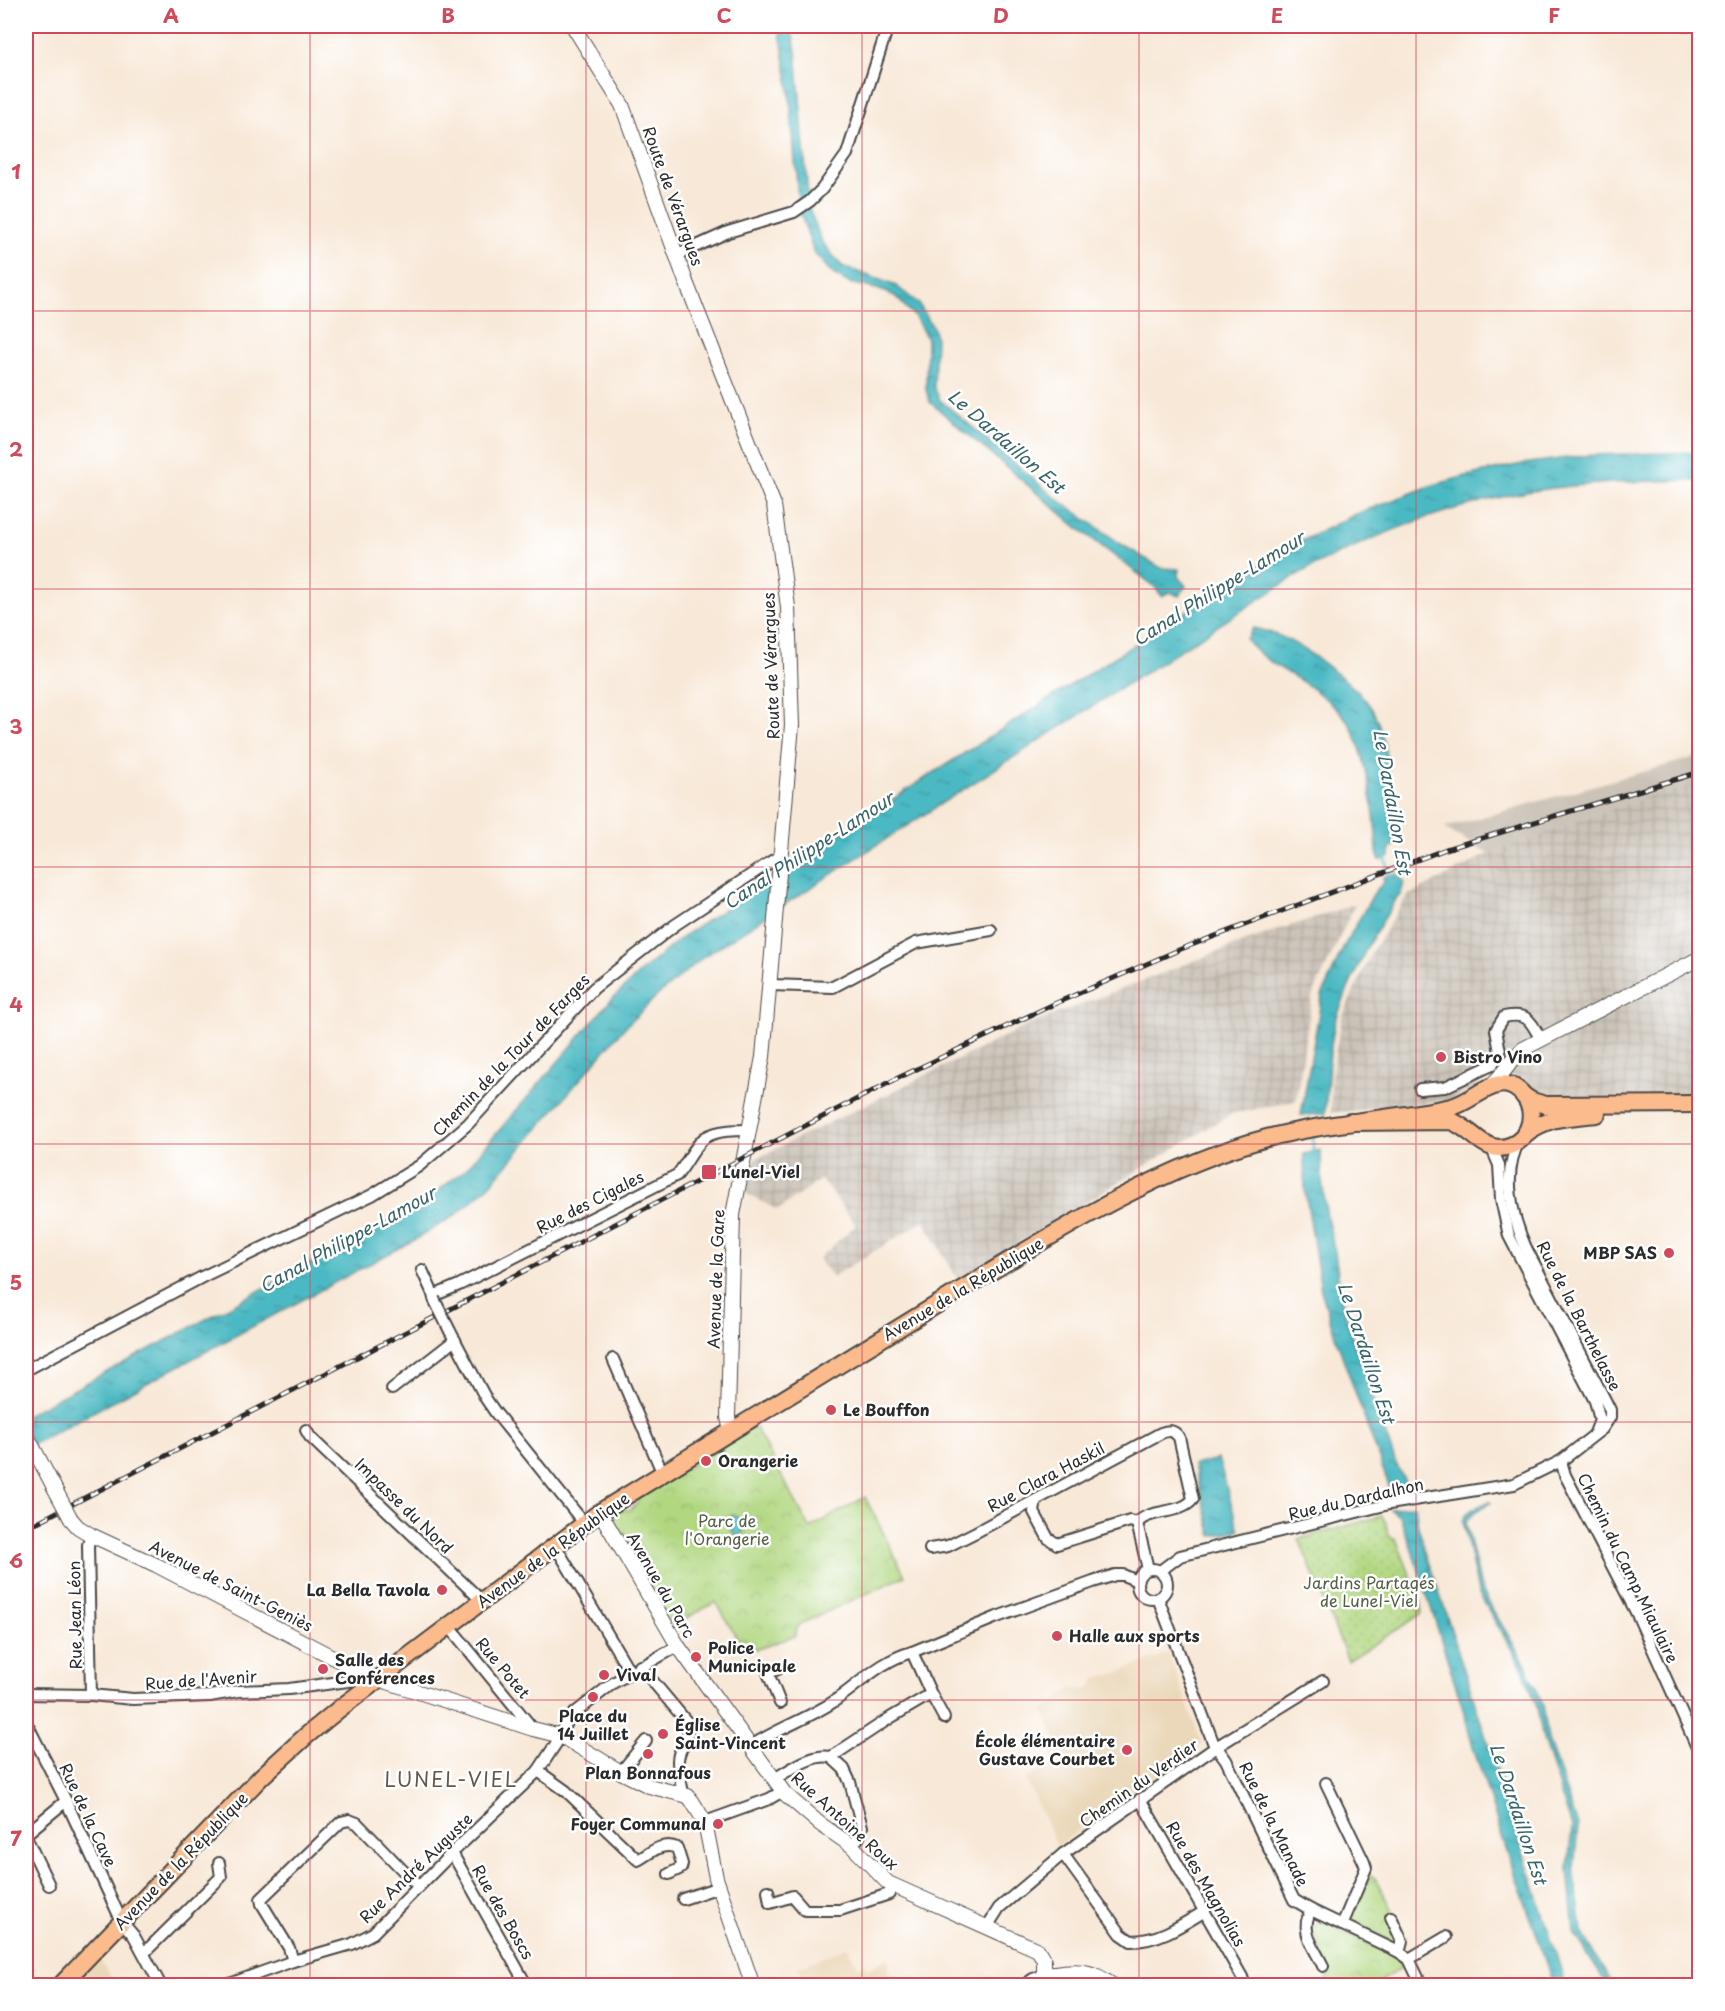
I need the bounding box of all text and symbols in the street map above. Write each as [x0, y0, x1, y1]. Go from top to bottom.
text: A [163, 0, 179, 30]
text: B [441, 0, 455, 30]
text: C [716, 0, 732, 30]
text: D [993, 0, 1009, 30]
text: E [1271, 0, 1283, 30]
text: F [1548, 0, 1560, 30]
street label: Route de Vérargues [638, 122, 710, 269]
text: 1 [11, 156, 21, 186]
water label: Le Dardaillon Est [943, 382, 1073, 501]
text: 2 [9, 434, 23, 464]
water label: Canal Philippe-Lamour [1127, 522, 1312, 652]
street label: Route de Vérargues [755, 592, 785, 740]
text: 3 [9, 711, 23, 741]
water label: Le Dardaillon Est [1367, 727, 1420, 879]
water label: Canal Philippe-Lamour [718, 783, 901, 915]
street label: Chemin de la Tour de Farges [426, 968, 595, 1141]
text: 4 [9, 989, 23, 1019]
place label: Bistro Vino [1453, 1044, 1542, 1068]
marker: Bistro Vino [1434, 1050, 1448, 1064]
place label: Lunel-Viel [722, 1159, 800, 1183]
marker: Lunel-Viel [700, 1163, 718, 1181]
street label: Rue des Cigales [532, 1164, 648, 1239]
water label: Canal Philippe-Lamour [254, 1177, 443, 1299]
street label: Avenue de la Gare [701, 1209, 729, 1349]
street label: Avenue de la République [878, 1230, 1048, 1346]
street label: Rue de la Barthelasse [1532, 1236, 1628, 1395]
place label: MBP SAS [1583, 1240, 1657, 1264]
marker: MBP SAS [1662, 1246, 1676, 1260]
text: 5 [10, 1267, 22, 1297]
water label: Le Dardaillon Est [1332, 1278, 1404, 1429]
place label: Le Bouffon [843, 1397, 930, 1421]
marker: Le Bouffon [824, 1403, 838, 1417]
street label: Rue Clara Haskil [983, 1435, 1108, 1517]
place label: Orangerie [718, 1448, 799, 1472]
street label: Impasse du Nord [350, 1452, 459, 1559]
marker: Orangerie [699, 1454, 713, 1468]
street label: Chemin du Camp Miaulaire [1572, 1469, 1685, 1667]
street label: Rue du Dardalhon [1286, 1471, 1426, 1525]
street label: Avenue de la République [471, 1485, 634, 1613]
park label: Parc de l'Orangerie [684, 1508, 770, 1550]
street label: Avenue du Parc [622, 1527, 702, 1642]
street label: Avenue de Saint-Geniès [145, 1533, 317, 1637]
text: 6 [9, 1545, 23, 1575]
street label: Rue Jean Léon [61, 1560, 87, 1670]
park label: Jardins Partagés de Lunel-Viel [1303, 1570, 1435, 1612]
place label: La Bella Tavola [306, 1577, 431, 1601]
marker: La Bella Tavola [435, 1583, 449, 1597]
place label: Halle aux sports [1069, 1623, 1200, 1647]
marker: Halle aux sports [1050, 1629, 1064, 1643]
street label: Rue Potet [471, 1631, 537, 1703]
place label: Police Municipale [708, 1635, 796, 1677]
place label: Salle des Conférences [335, 1647, 435, 1689]
marker: Police Municipale [689, 1650, 703, 1664]
marker: Salle des Conférences [316, 1662, 330, 1676]
place label: Vival [616, 1662, 656, 1686]
street label: Rue de l'Avenir [144, 1663, 258, 1695]
marker: Vival [597, 1668, 611, 1682]
marker: Place du 14 Juillet [586, 1690, 600, 1704]
place label: Place du 14 Juillet [557, 1703, 629, 1745]
place label: Église Saint-Vincent [675, 1712, 786, 1754]
marker: Église Saint-Vincent [656, 1727, 670, 1741]
place label: École élémentaire Gustave Courbet [975, 1728, 1115, 1770]
street label: Chemin du Verdier [1074, 1732, 1203, 1832]
water label: Le Dardaillon Est [1484, 1739, 1556, 1890]
marker: École élémentaire Gustave Courbet [1120, 1743, 1134, 1757]
marker: Plan Bonnafous [641, 1747, 655, 1761]
street label: Rue de la Manade [1234, 1757, 1316, 1890]
street label: Rue de la Cave [54, 1759, 123, 1870]
place label: Plan Bonnafous [585, 1760, 711, 1784]
district label: LUNEL-VIEL [384, 1764, 518, 1794]
street label: Rue Antoine Roux [787, 1765, 905, 1875]
street label: Avenue de la République [108, 1786, 253, 1935]
street label: Rue André Auguste [353, 1807, 477, 1928]
place label: Foyer Communal [570, 1811, 706, 1835]
street label: Rue des Magnolias [1161, 1816, 1253, 1951]
marker: Foyer Communal [711, 1817, 725, 1831]
text: 7 [10, 1823, 22, 1853]
street label: Rue des Boscs [467, 1860, 541, 1963]

